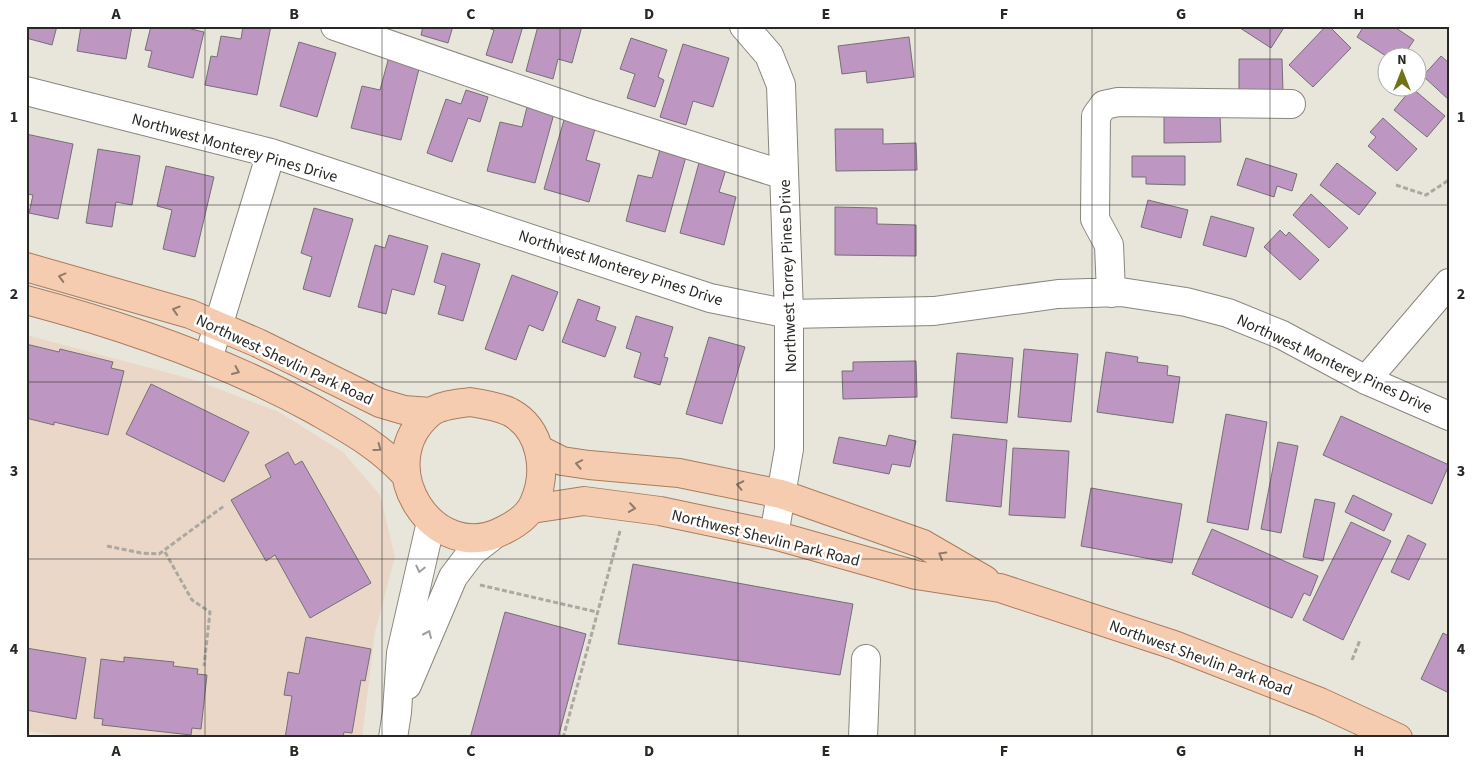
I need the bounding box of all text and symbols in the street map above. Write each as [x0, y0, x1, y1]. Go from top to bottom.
text: A [110, 3, 121, 25]
text: B [289, 3, 299, 25]
text: C [466, 3, 476, 25]
text: D [644, 3, 654, 25]
text: E [822, 3, 830, 25]
text: F [1000, 3, 1008, 25]
text: G [1176, 3, 1186, 25]
text: H [1354, 3, 1364, 25]
north arrow [1378, 48, 1428, 98]
text: N [1397, 50, 1407, 70]
text: 1 [10, 106, 18, 128]
text: 1 [1457, 106, 1465, 128]
street label: Northwest Monterey Pines Drive [129, 108, 340, 188]
street label: Northwest Torrey Pines Drive [774, 179, 802, 373]
street label: Northwest Monterey Pines Drive [516, 224, 726, 311]
one-way arrow [59, 272, 67, 282]
text: 2 [10, 283, 18, 305]
text: 2 [1457, 283, 1465, 305]
one-way arrow [172, 306, 181, 316]
street label: Northwest Shevlin Park Road [192, 309, 377, 411]
street label: Northwest Monterey Pines Drive [1233, 309, 1436, 419]
one-way arrow [231, 365, 240, 376]
one-way arrow [373, 442, 382, 451]
one-way arrow [574, 459, 583, 469]
text: 3 [10, 460, 18, 482]
text: 3 [1457, 460, 1465, 482]
one-way arrow [735, 481, 744, 491]
one-way arrow [628, 502, 636, 513]
street label: Northwest Shevlin Park Road [669, 504, 862, 572]
one-way arrow [939, 551, 948, 561]
one-way arrow [415, 565, 426, 574]
street label: Northwest Shevlin Park Road [1106, 615, 1295, 701]
one-way arrow [422, 630, 433, 639]
text: 4 [10, 638, 19, 660]
text: 4 [1457, 638, 1466, 660]
text: A [110, 740, 121, 762]
text: B [289, 740, 299, 762]
text: C [466, 740, 476, 762]
text: D [644, 740, 654, 762]
text: E [822, 740, 830, 762]
text: F [1000, 740, 1008, 762]
text: G [1176, 740, 1186, 762]
text: H [1354, 740, 1364, 762]

